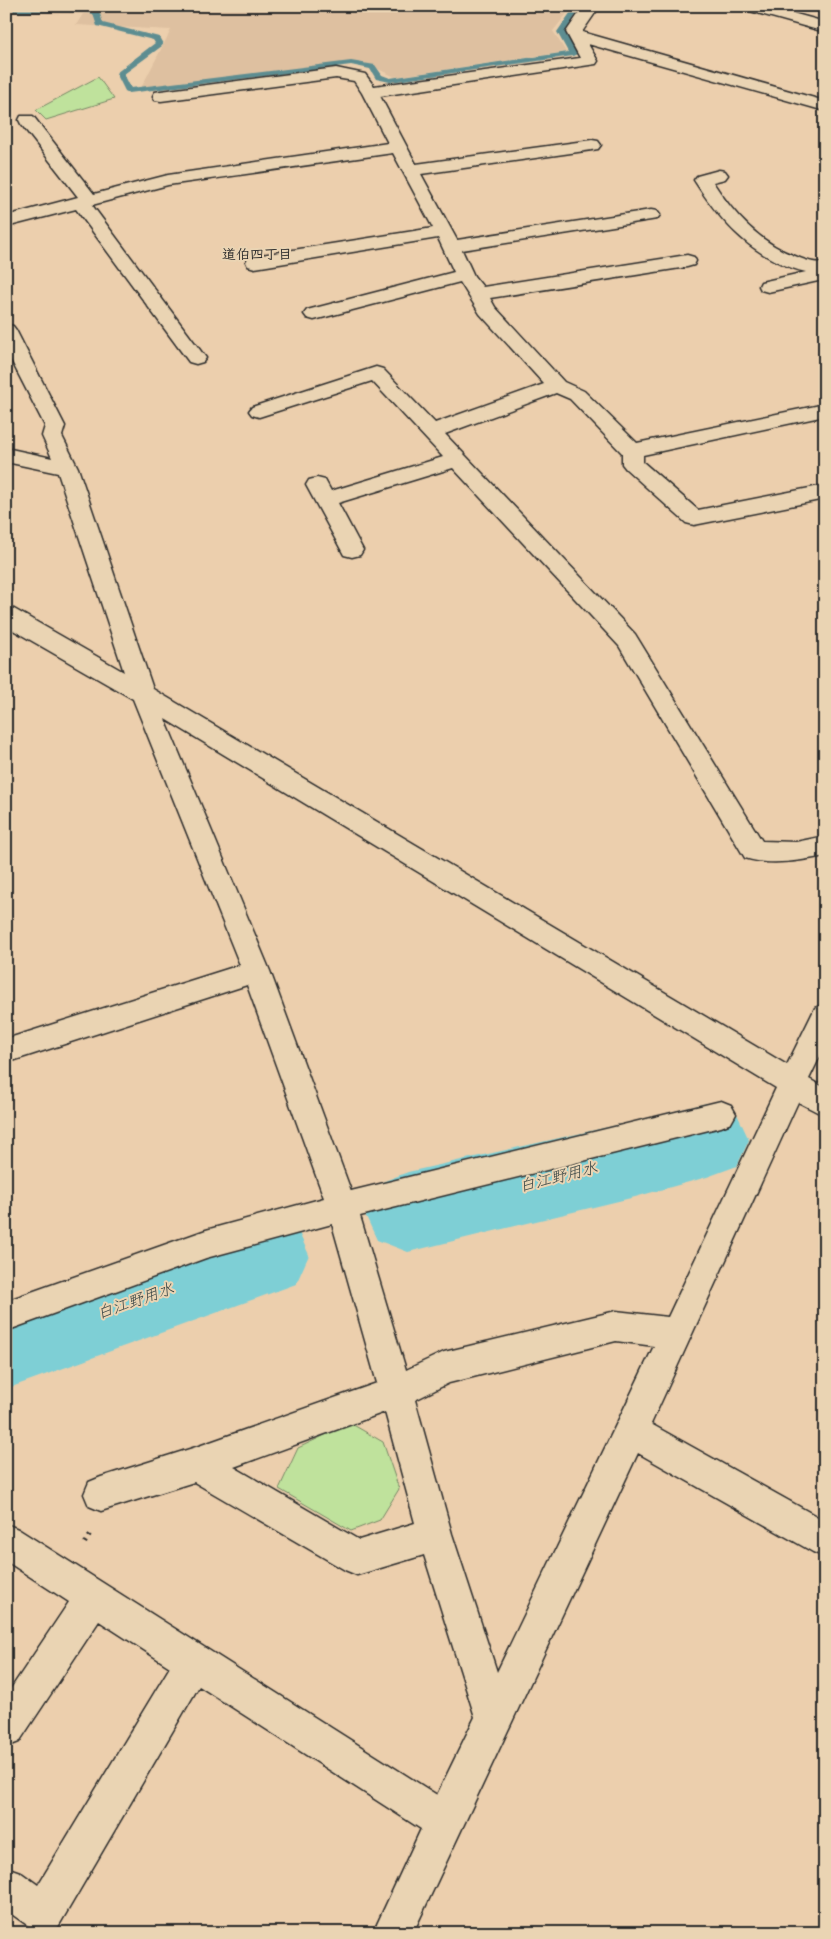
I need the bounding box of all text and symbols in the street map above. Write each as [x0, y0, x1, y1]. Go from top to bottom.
district label: 道伯四丁目 [222, 245, 292, 263]
water label: 白江野用水 [517, 1157, 599, 1195]
water label: 白江野用水 [94, 1278, 176, 1322]

